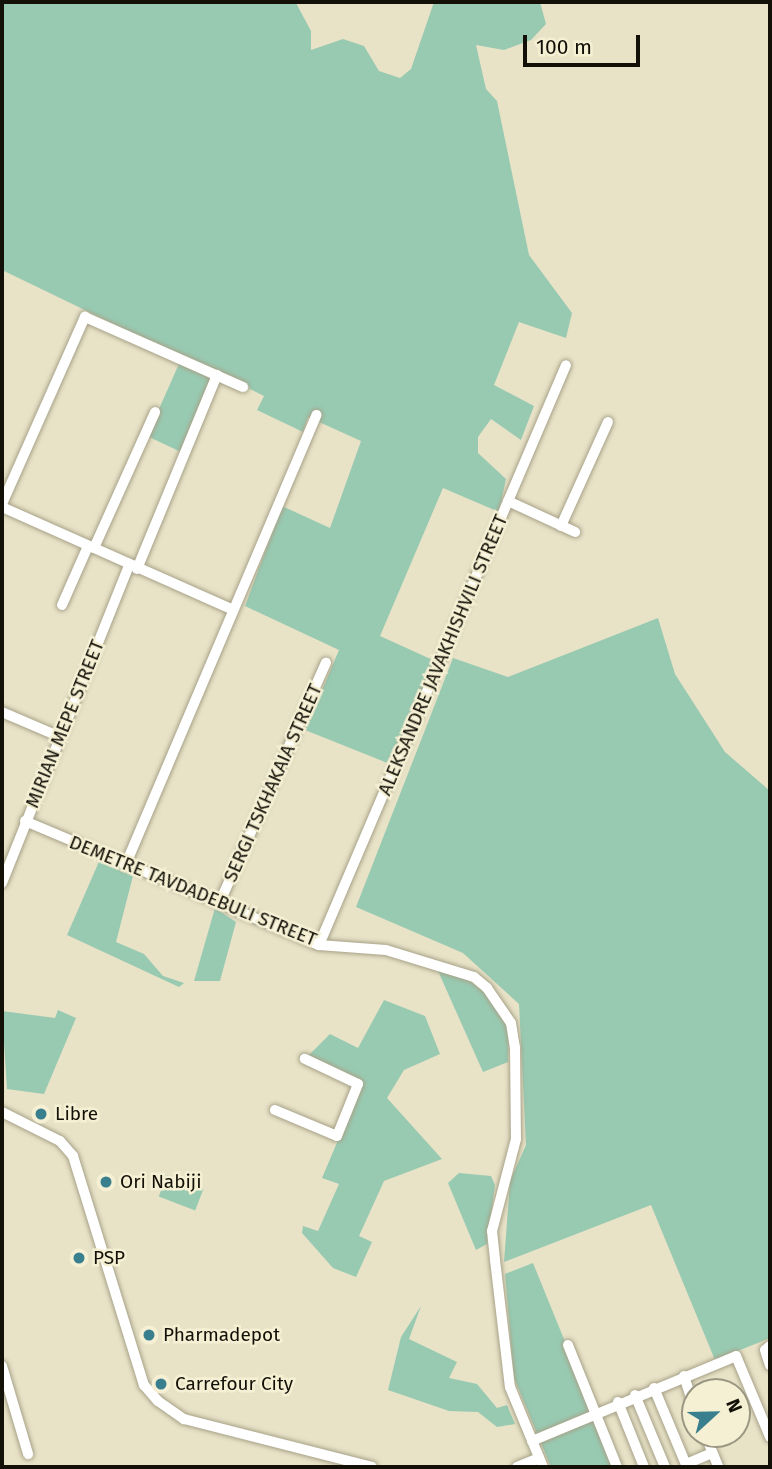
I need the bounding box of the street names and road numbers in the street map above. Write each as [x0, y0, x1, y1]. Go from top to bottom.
street label: ALEKSANDRE JAVAKHISHVILI STREET [373, 511, 513, 799]
street label: MIRIAN MEPE STREET [21, 637, 109, 811]
street label: SERGI TSKHAKAIA STREET [219, 680, 327, 886]
street label: DEMETRE TAVDADEBULI STREET [66, 831, 320, 951]

